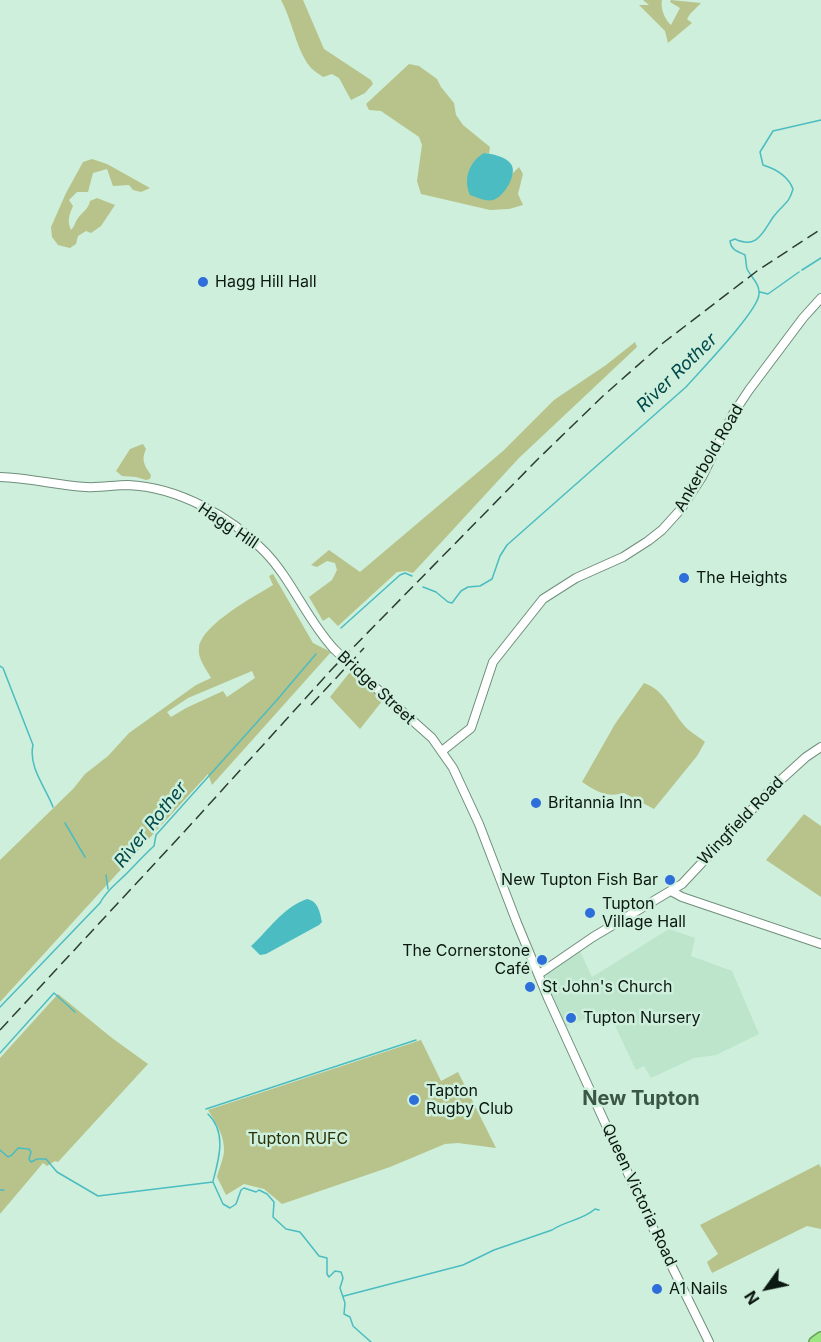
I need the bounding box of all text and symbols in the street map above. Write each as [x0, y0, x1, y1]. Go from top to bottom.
place label: Hagg Hill Hall [215, 272, 317, 292]
marker: Hagg Hill Hall [196, 275, 210, 289]
water label: River Rother [632, 329, 722, 417]
street label: Ankerbold Road [671, 401, 747, 515]
street label: Hagg Hill [194, 499, 262, 553]
place label: The Heights [696, 568, 788, 588]
marker: The Heights [677, 571, 691, 585]
street label: Bridge Street [333, 647, 419, 729]
street label: Wingfield Road [694, 773, 788, 869]
water label: River Rother [110, 778, 192, 872]
place label: Britannia Inn [548, 793, 642, 813]
marker: Britannia Inn [529, 796, 543, 810]
place label: New Tupton Fish Bar [501, 870, 658, 890]
marker: New Tupton Fish Bar [663, 873, 677, 887]
place label: Tupton Village Hall [602, 894, 686, 932]
marker: Tupton Village Hall [583, 906, 597, 920]
place label: The Cornerstone Café [402, 941, 530, 979]
marker: The Cornerstone Café [535, 953, 549, 967]
place label: St John's Church [542, 977, 672, 997]
marker: St John's Church [523, 980, 537, 994]
place label: Tupton Nursery [583, 1008, 701, 1028]
marker: Tupton Nursery [564, 1011, 578, 1025]
place label: Tapton Rugby Club [426, 1081, 513, 1119]
district label: New Tupton [582, 1087, 700, 1111]
marker: Tapton Rugby Club [407, 1093, 421, 1107]
street label: Queen Victoria Road [597, 1121, 681, 1269]
park label: Tupton RUFC [248, 1129, 348, 1149]
north arrow [737, 1258, 797, 1318]
place label: A1 Nails [669, 1279, 728, 1299]
marker: A1 Nails [650, 1282, 664, 1296]
text: N [740, 1287, 764, 1308]

